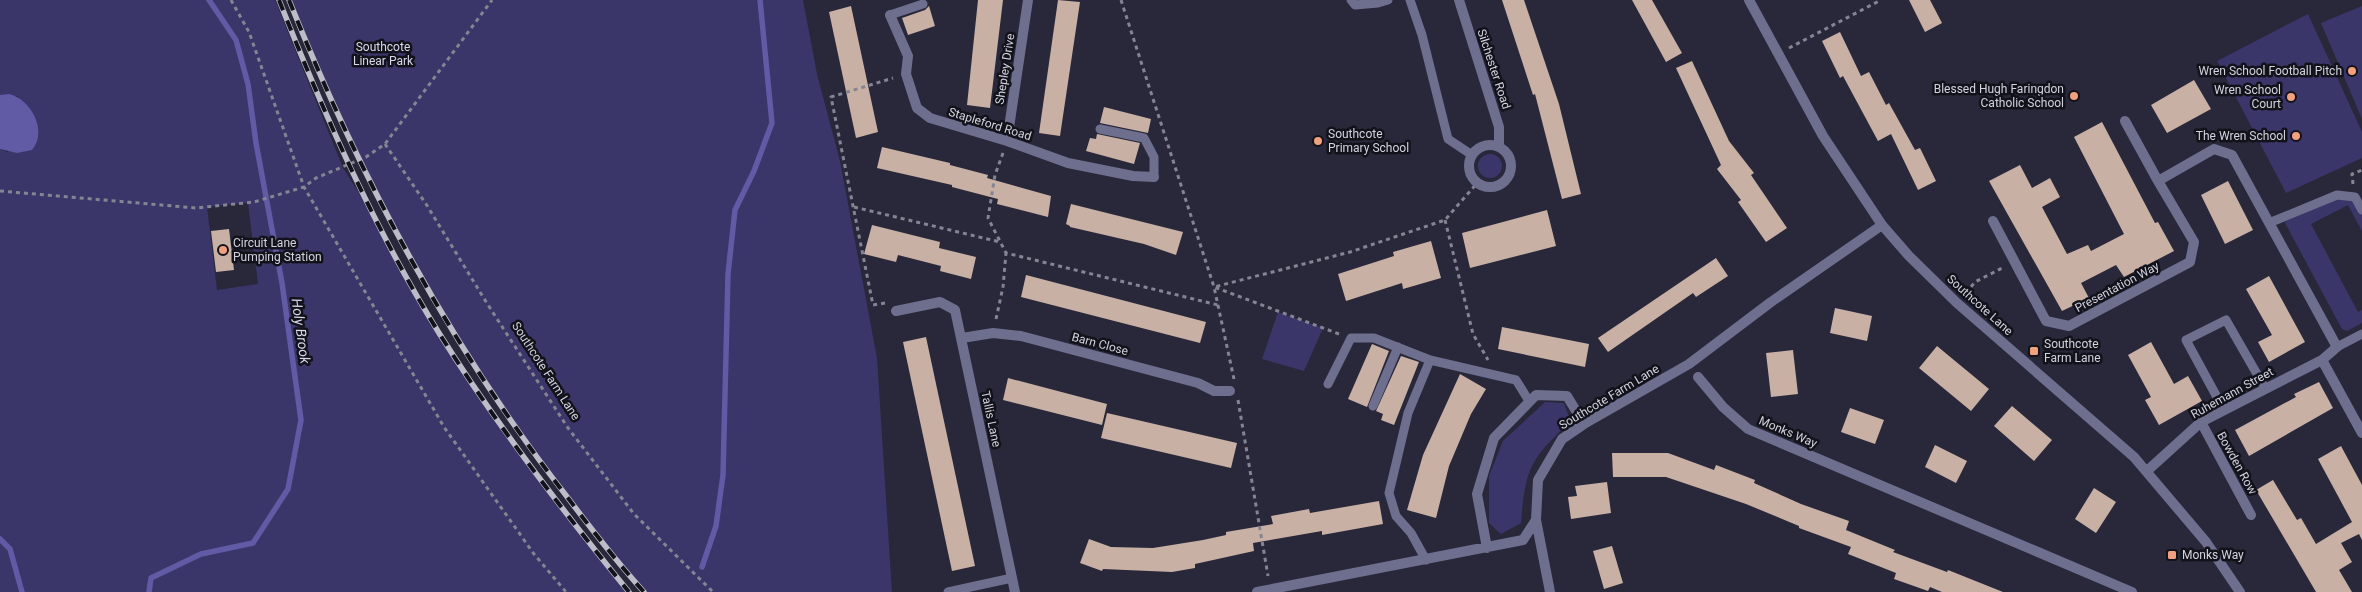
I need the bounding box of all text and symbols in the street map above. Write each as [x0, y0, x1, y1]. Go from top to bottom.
street label: Silchester Road [1474, 27, 1514, 111]
street label: Shepley Drive [992, 33, 1018, 105]
park label: Southcote Linear Park [353, 40, 414, 68]
place label: Wren School Football Pitch [2198, 64, 2342, 78]
marker: Wren School Football Pitch [2346, 65, 2358, 77]
place label: Blessed Hugh Faringdon Catholic School [1934, 82, 2064, 110]
place label: Wren School Court [2214, 83, 2281, 111]
marker: Blessed Hugh Faringdon Catholic School [2068, 90, 2080, 102]
marker: Wren School Court [2285, 91, 2297, 103]
street label: Stapleford Road [947, 105, 1033, 143]
place label: Southcote Primary School [1328, 127, 1409, 155]
place label: The Wren School [2196, 129, 2286, 143]
marker: The Wren School [2290, 130, 2302, 142]
marker: Southcote Primary School [1312, 135, 1324, 147]
place label: Circuit Lane Pumping Station [233, 236, 322, 264]
marker: Circuit Lane Pumping Station [217, 244, 229, 256]
street label: Presentation Way [2072, 259, 2162, 315]
street label: Southcote Lane [1944, 272, 2016, 338]
water label: Holy Brook [288, 297, 314, 366]
street label: Southcote Farm Lane [509, 319, 583, 423]
street label: Barn Close [1070, 330, 1130, 358]
place label: Southcote Farm Lane [2044, 337, 2101, 365]
marker: Southcote Farm Lane [2028, 345, 2040, 357]
street label: Southcote Farm Lane [1557, 362, 1661, 432]
street label: Ruhemann Street [2188, 365, 2276, 421]
street label: Tallis Lane [978, 390, 1004, 448]
street label: Monks Way [1757, 413, 1819, 451]
street label: Bowden Row [2214, 429, 2260, 497]
place label: Monks Way [2182, 548, 2244, 562]
marker: Monks Way [2166, 549, 2178, 561]

